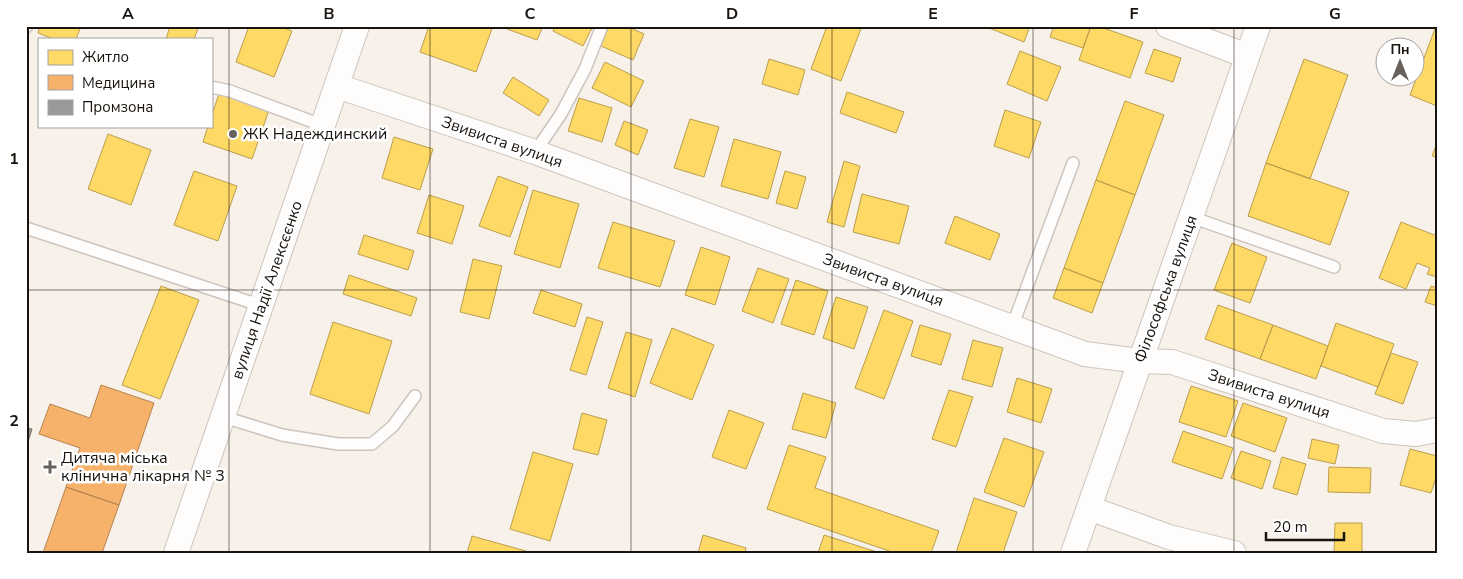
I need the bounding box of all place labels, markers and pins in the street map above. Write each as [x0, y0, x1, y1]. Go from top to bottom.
place label: ЖК Надеждинский [243, 123, 387, 145]
marker: ЖК Надеждинский [227, 128, 239, 140]
place label: Дитяча міська клінична лікарня № 3 [61, 447, 225, 487]
marker: Дитяча міська клінична лікарня № 3 [43, 460, 57, 474]

